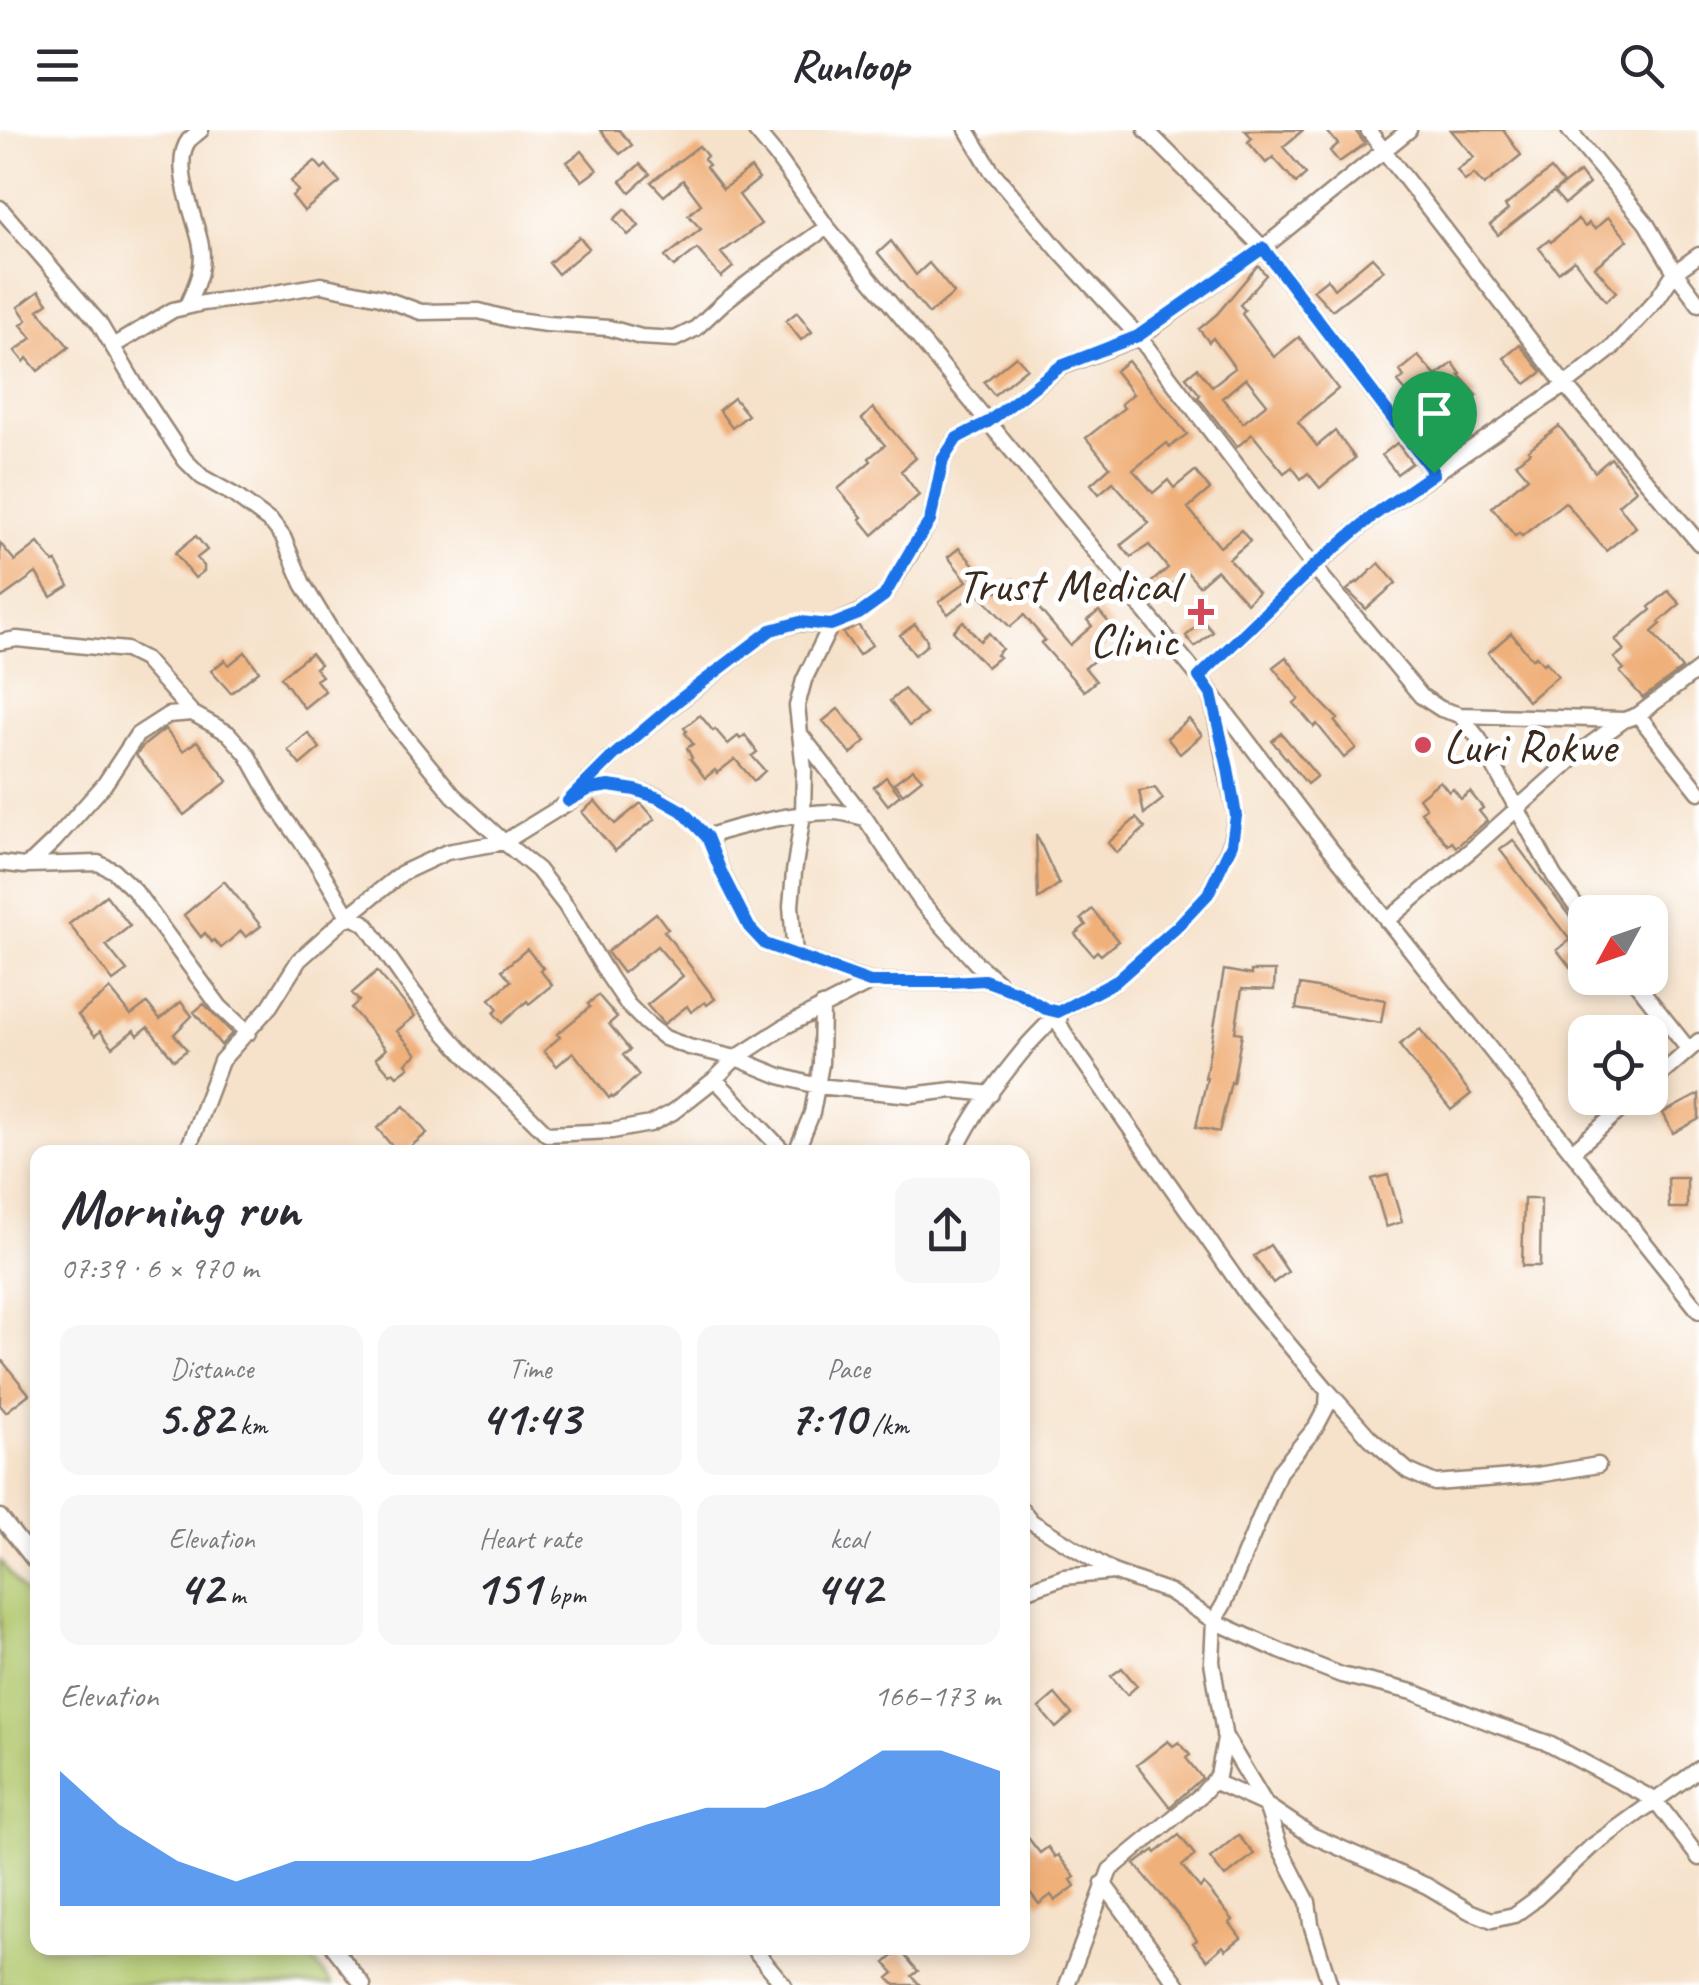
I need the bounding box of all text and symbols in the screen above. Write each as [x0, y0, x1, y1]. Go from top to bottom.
text: Runloop [790, 37, 909, 94]
icon: menu [30, 38, 85, 93]
icon: search [1614, 38, 1669, 93]
pin [1392, 371, 1477, 474]
icon: arrive [1407, 386, 1462, 441]
place label: Trust Medical Clinic [957, 555, 1186, 670]
marker: Trust Medical Clinic [1188, 599, 1214, 625]
place label: Luri Rokwe [1443, 716, 1619, 776]
marker: Luri Rokwe [1412, 734, 1434, 756]
north arrow [1568, 895, 1668, 995]
map controls [1568, 895, 1668, 1115]
button: locate [1568, 1015, 1668, 1115]
text: Morning run [60, 1174, 300, 1244]
button: share [895, 1178, 1000, 1283]
text: 07:39 · 6 × 970 m [60, 1247, 258, 1288]
text: Distance [170, 1351, 253, 1386]
text: Time [509, 1351, 551, 1386]
text: Pace [827, 1351, 870, 1386]
text: 5.82 [156, 1386, 233, 1449]
text: 41:43 [480, 1386, 580, 1449]
text: 7:10 [788, 1386, 865, 1449]
text: km [233, 1407, 267, 1442]
text: /km [865, 1407, 909, 1442]
text: Elevation [169, 1521, 255, 1556]
text: Heart rate [479, 1521, 581, 1556]
text: kcal [830, 1521, 867, 1556]
text: 42 [178, 1556, 223, 1619]
text: 151 [474, 1556, 541, 1619]
text: 442 [815, 1556, 882, 1619]
text: m [223, 1577, 245, 1612]
text: bpm [541, 1577, 586, 1612]
text: Elevation [60, 1675, 158, 1716]
text: 166–173 m [874, 1675, 1000, 1716]

